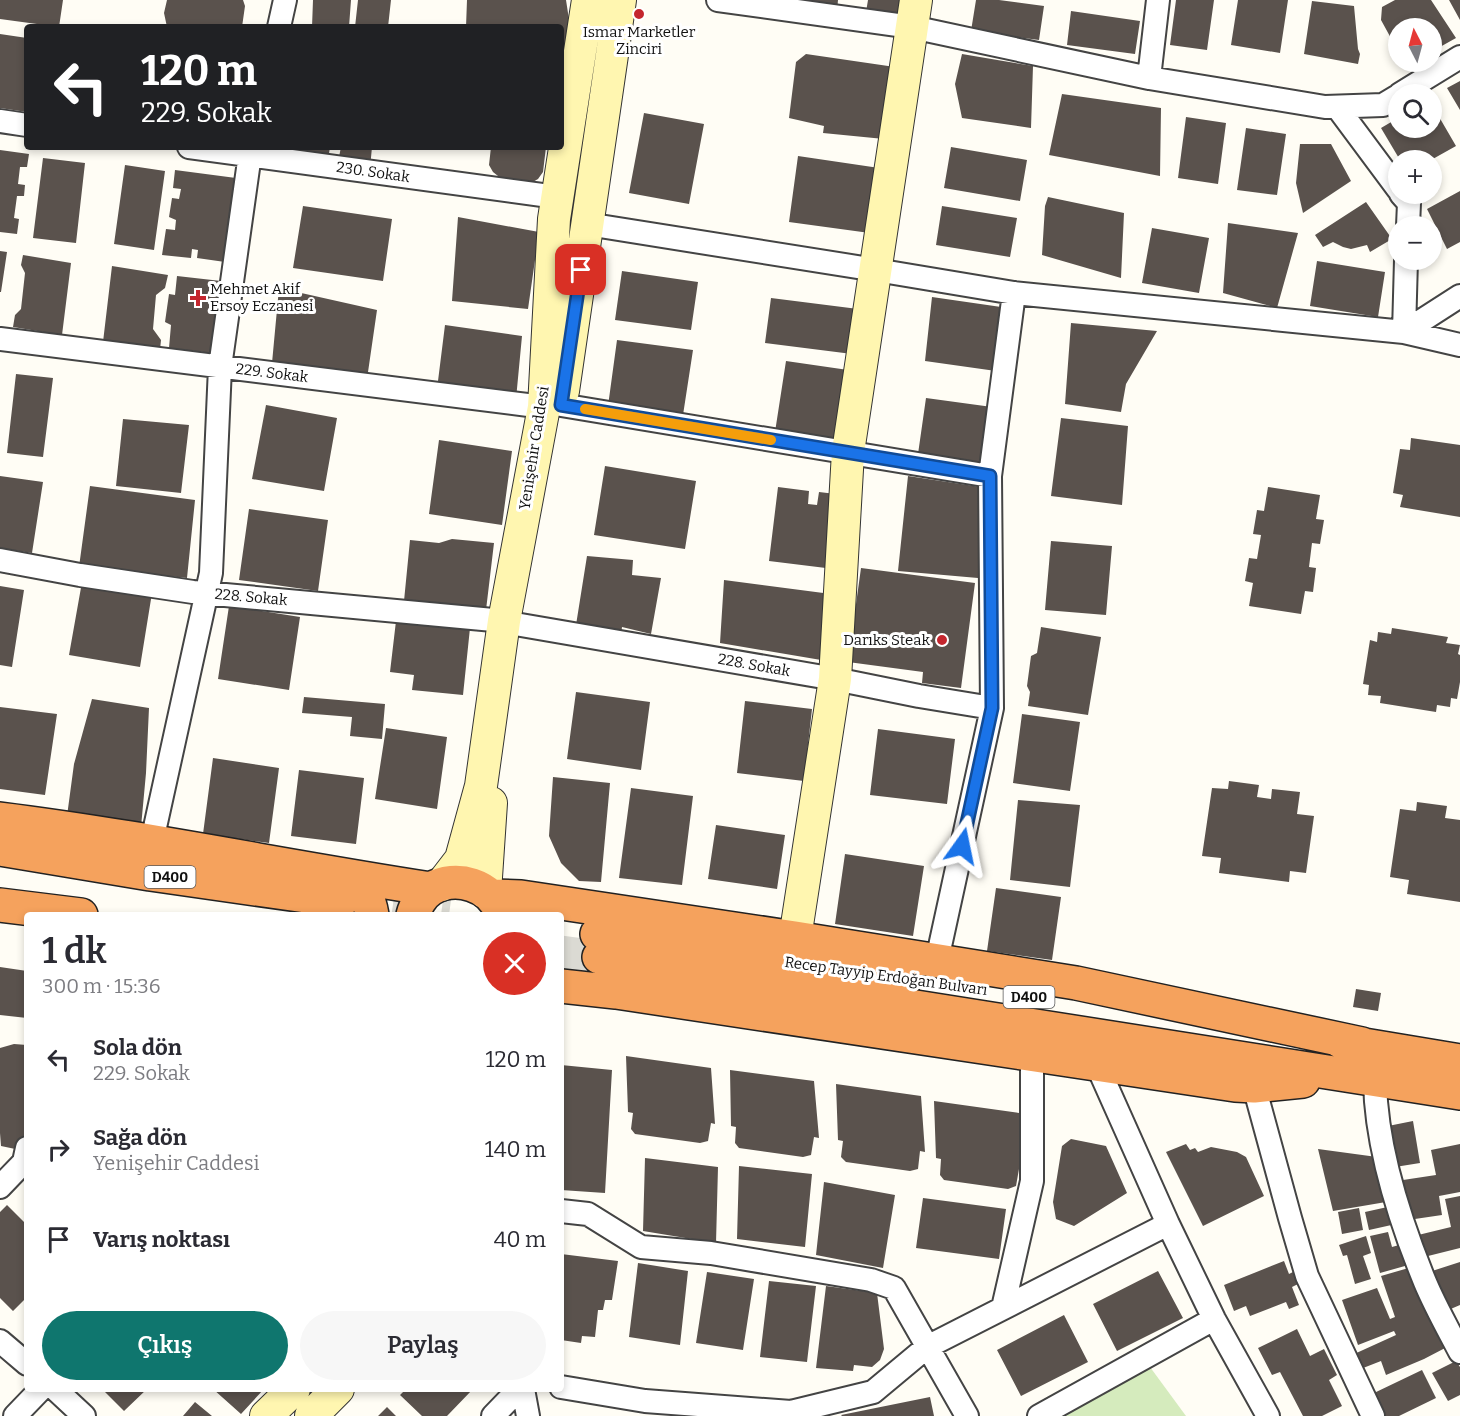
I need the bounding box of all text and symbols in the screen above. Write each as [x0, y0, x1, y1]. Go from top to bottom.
marker: Ismar Marketler Zinciri [632, 7, 646, 21]
north arrow [1388, 18, 1442, 72]
map controls [1388, 18, 1442, 270]
place label: Ismar Marketler Zinciri [583, 23, 696, 58]
text: 120 m [141, 46, 257, 96]
icon: left [42, 48, 120, 126]
button: search [1388, 84, 1442, 138]
text: 229. Sokak [141, 97, 272, 129]
button: + [1388, 150, 1442, 204]
street label: 230. Sokak [335, 158, 411, 186]
button: − [1388, 216, 1442, 270]
pin [555, 244, 606, 295]
icon: arrive [564, 253, 597, 286]
place label: Mehmet Akif Ersoy Eczanesi [210, 280, 314, 315]
marker: Mehmet Akif Ersoy Eczanesi [191, 291, 205, 305]
street label: 229. Sokak [235, 360, 310, 386]
street label: Yenişehir Caddesi [515, 384, 553, 511]
street label: 228. Sokak [214, 585, 289, 609]
place label: Darıks Steak [843, 631, 930, 649]
marker: Darıks Steak [935, 633, 949, 647]
street label: 228. Sokak [716, 650, 792, 680]
position arrow [930, 814, 994, 878]
road number: D400 [144, 866, 195, 888]
text: 1 dk [42, 929, 107, 973]
button: close [483, 932, 546, 995]
street label: Recep Tayyip Erdoğan Bulvarı [783, 953, 989, 999]
text: 300 m · 15:36 [42, 974, 161, 998]
road number: D400 [1004, 986, 1054, 1008]
text: Sola dön [93, 1034, 182, 1061]
icon: left [42, 1043, 75, 1076]
text: 120 m [486, 1046, 546, 1073]
text: 229. Sokak [93, 1061, 190, 1085]
text: Sağa dön [93, 1124, 187, 1151]
icon: right [42, 1133, 75, 1166]
text: 140 m [485, 1136, 546, 1163]
text: Yenişehir Caddesi [93, 1151, 259, 1175]
icon: arrive [42, 1223, 75, 1256]
text: Varış noktası [93, 1226, 230, 1253]
text: 40 m [494, 1226, 546, 1253]
button: Çıkış [42, 1311, 288, 1380]
button: Paylaş [300, 1311, 546, 1380]

